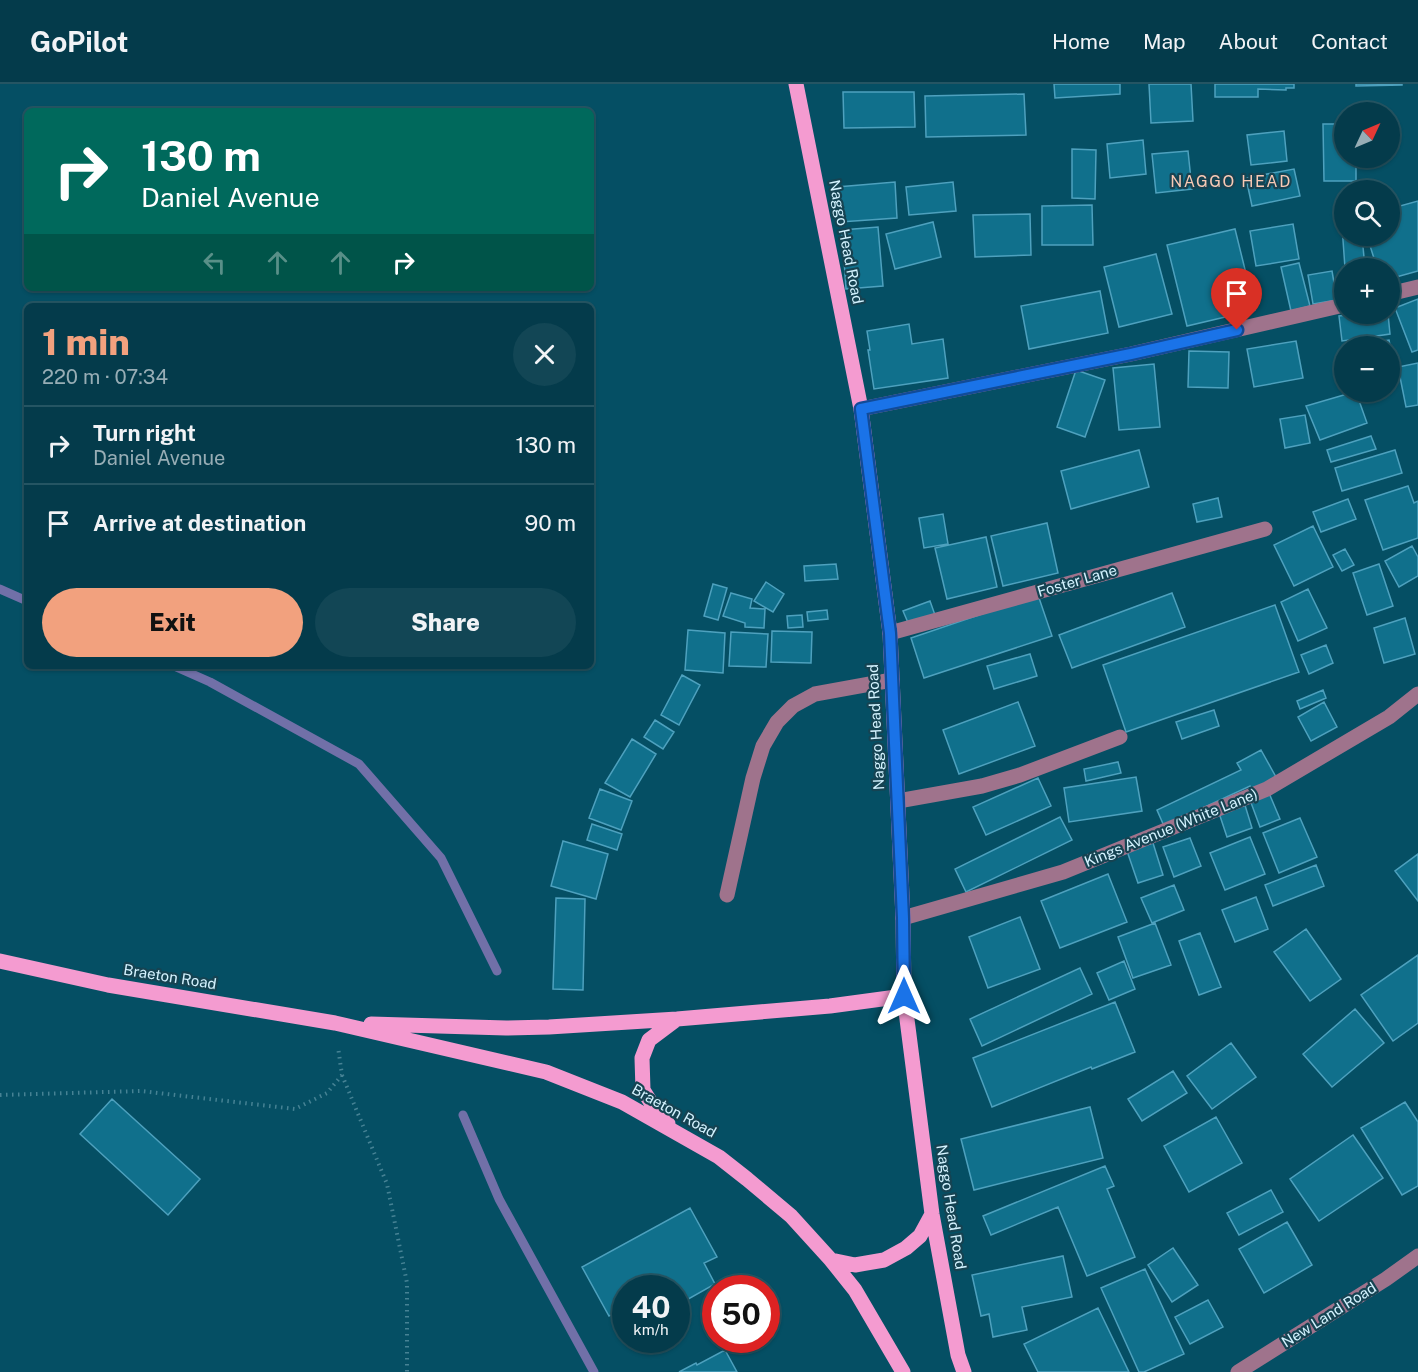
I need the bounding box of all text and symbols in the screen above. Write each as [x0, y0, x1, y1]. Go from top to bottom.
text: GoPilot [30, 25, 129, 58]
text: Home [1052, 29, 1110, 54]
text: Map [1143, 29, 1186, 54]
text: About [1219, 29, 1278, 54]
text: Contact [1311, 29, 1388, 54]
north arrow [1334, 102, 1400, 168]
map controls [1334, 102, 1400, 402]
text: 130 m [141, 131, 261, 180]
icon: right [42, 132, 120, 210]
district label: NAGGO HEAD [1170, 172, 1292, 191]
street label: Naggo Head Road [826, 178, 867, 305]
button: search [1334, 180, 1400, 246]
text: Daniel Avenue [141, 181, 320, 213]
icon: left [198, 246, 231, 279]
icon: ahead [261, 246, 294, 279]
icon: ahead [324, 246, 357, 279]
icon: right [387, 246, 420, 279]
button: + [1334, 258, 1400, 324]
pin [1211, 268, 1262, 330]
icon: arrive [1220, 277, 1253, 310]
text: 1 min [42, 321, 130, 363]
button: close [513, 323, 576, 386]
button: − [1334, 336, 1400, 402]
text: 220 m · 07:34 [42, 365, 168, 389]
text: Turn right [93, 420, 196, 446]
icon: right [42, 429, 75, 462]
text: 130 m [515, 432, 576, 458]
text: Daniel Avenue [93, 446, 225, 470]
icon: arrive [42, 507, 75, 540]
text: Arrive at destination [93, 510, 306, 536]
text: 90 m [525, 510, 576, 536]
street label: Foster Lane [1035, 561, 1119, 600]
button: Exit [42, 588, 303, 657]
button: Share [315, 588, 576, 657]
street label: Naggo Head Road [864, 664, 887, 790]
street label: Kings Avenue (White Lane) [1082, 785, 1260, 870]
street label: Braeton Road [122, 961, 218, 992]
position arrow [872, 964, 936, 1028]
street label: Braeton Road [629, 1080, 719, 1141]
street label: Naggo Head Road [933, 1143, 970, 1270]
speed limit sign: 50 [702, 1275, 780, 1353]
street label: New Land Road [1278, 1279, 1379, 1351]
text: 40 [631, 1289, 671, 1325]
text: km/h [633, 1321, 669, 1338]

